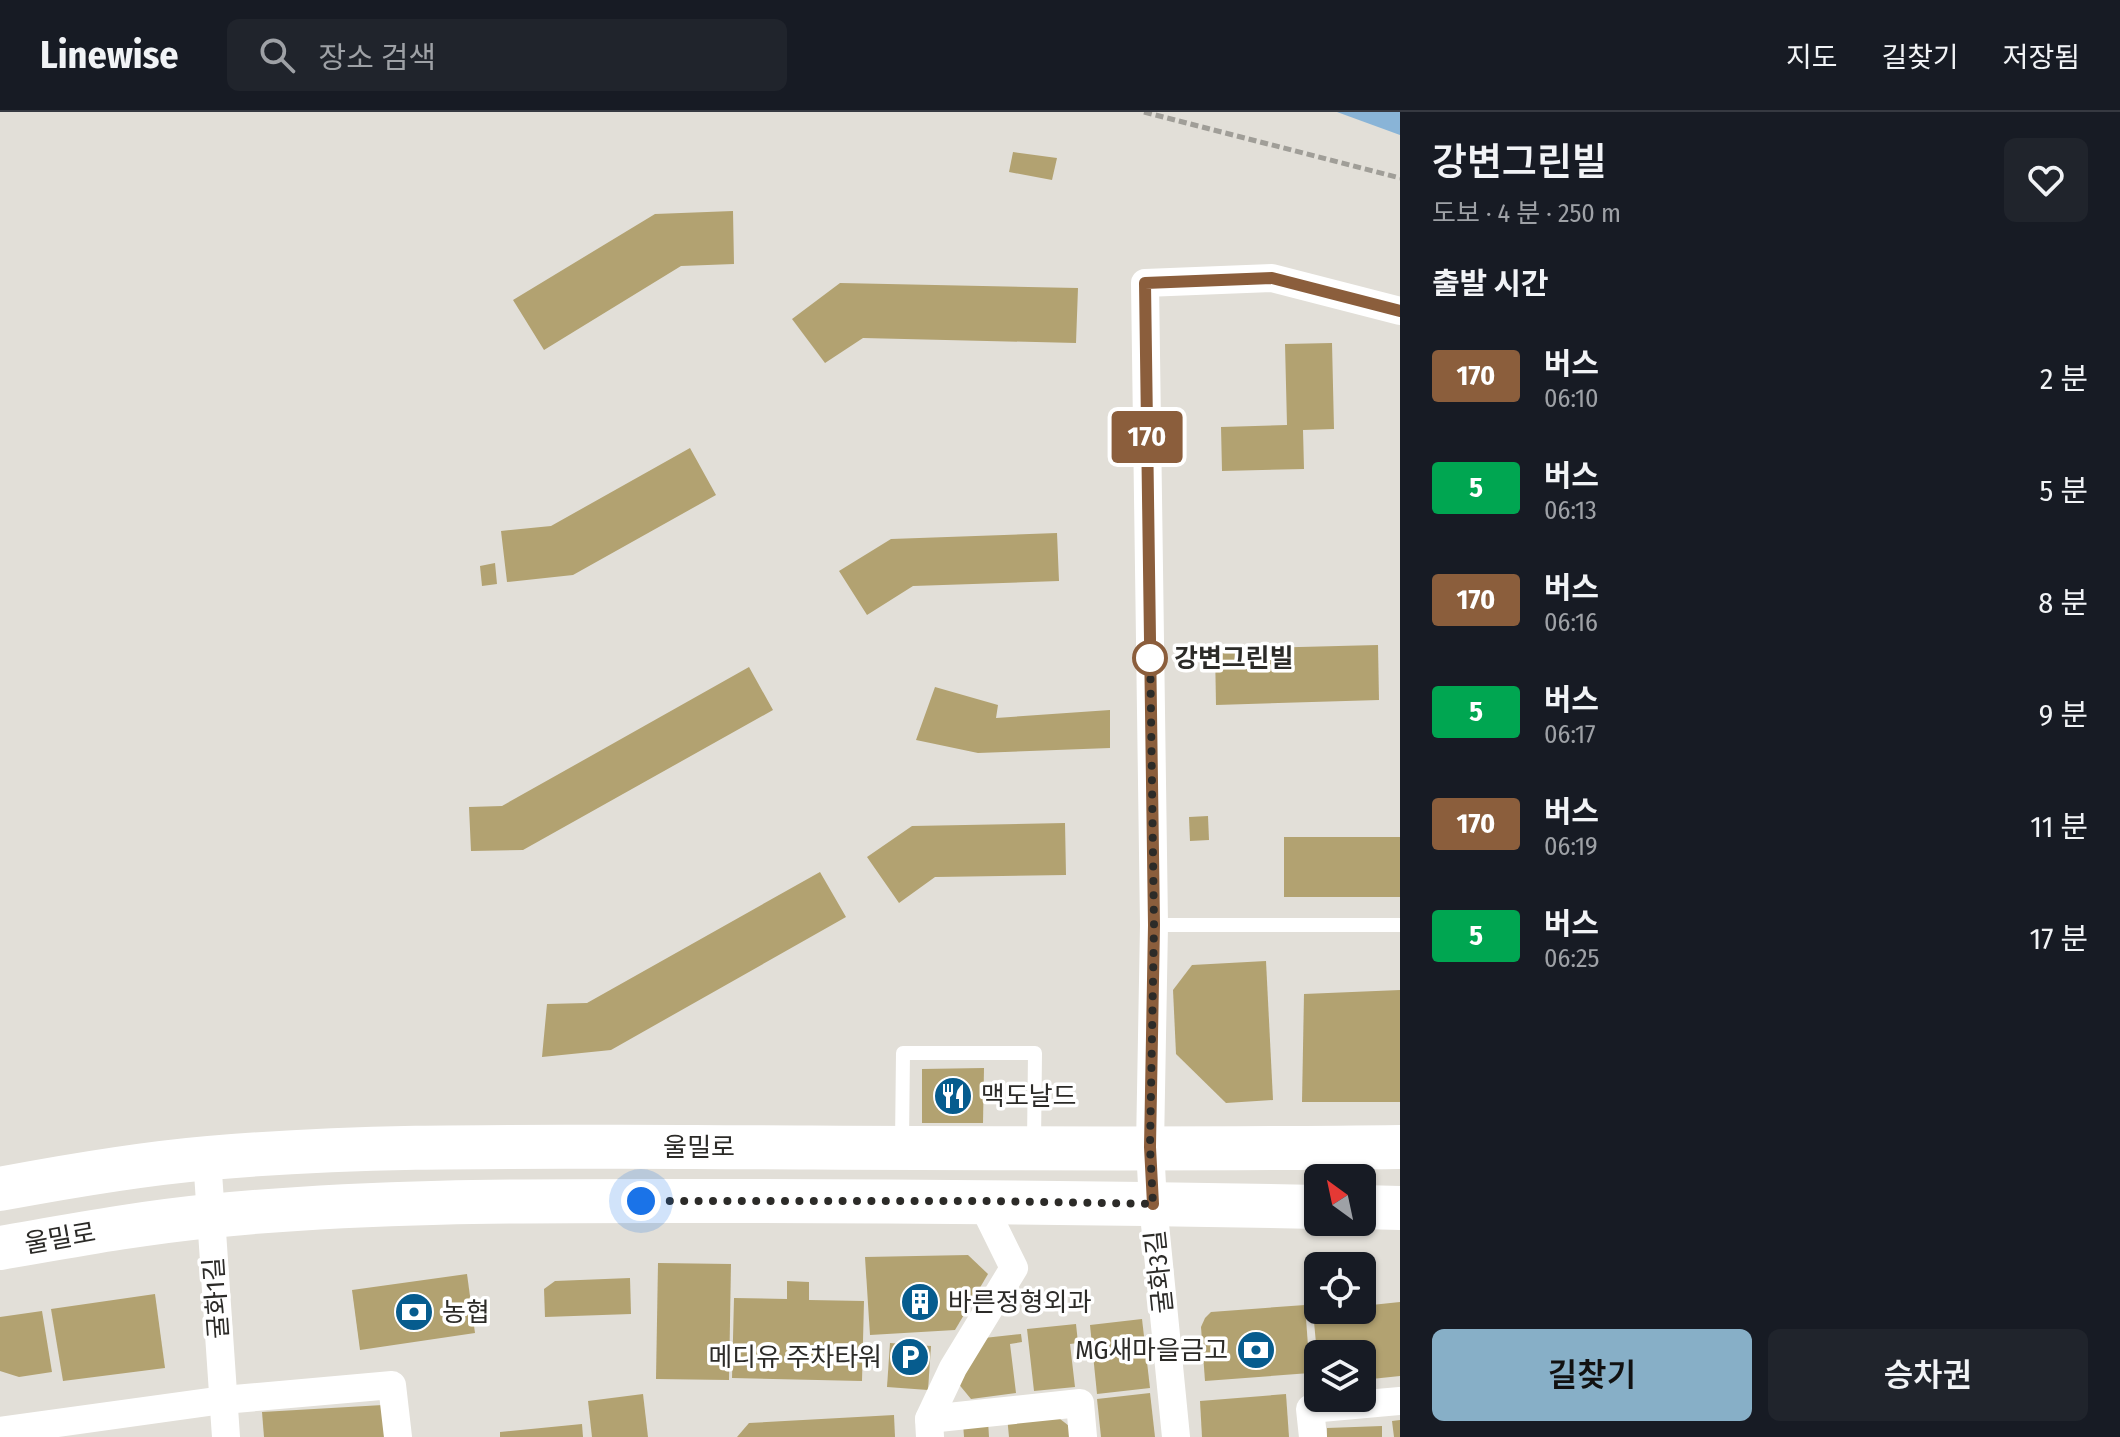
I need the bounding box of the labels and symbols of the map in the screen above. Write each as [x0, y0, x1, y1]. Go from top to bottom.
line badge: 170 [1101, 411, 1193, 463]
marker: 강변그린빌 [1133, 641, 1167, 675]
place label: 강변그린빌 [1174, 643, 1294, 674]
restaurant icon: 맥도날드 [932, 1075, 974, 1117]
place label: 맥도날드 [981, 1081, 1077, 1112]
street label: 울밀로 [663, 1132, 735, 1163]
north arrow [1304, 1164, 1376, 1236]
your location [621, 1181, 661, 1221]
street label: 울밀로 [22, 1217, 98, 1260]
street label: 굴화3길 [1140, 1229, 1179, 1315]
street label: 굴화1길 [198, 1256, 235, 1340]
building icon: 바른정형외과 [899, 1281, 941, 1323]
place label: 바른정형외과 [948, 1287, 1092, 1318]
bank icon: 농협 [393, 1291, 435, 1333]
place label: 농협 [442, 1297, 490, 1328]
bank icon: MG새마을금고 [1235, 1329, 1277, 1371]
place label: MG새마을금고 [1075, 1335, 1228, 1366]
parking icon: 메디유 주차타워 [889, 1336, 931, 1378]
place label: 메디유 주차타워 [708, 1342, 882, 1373]

